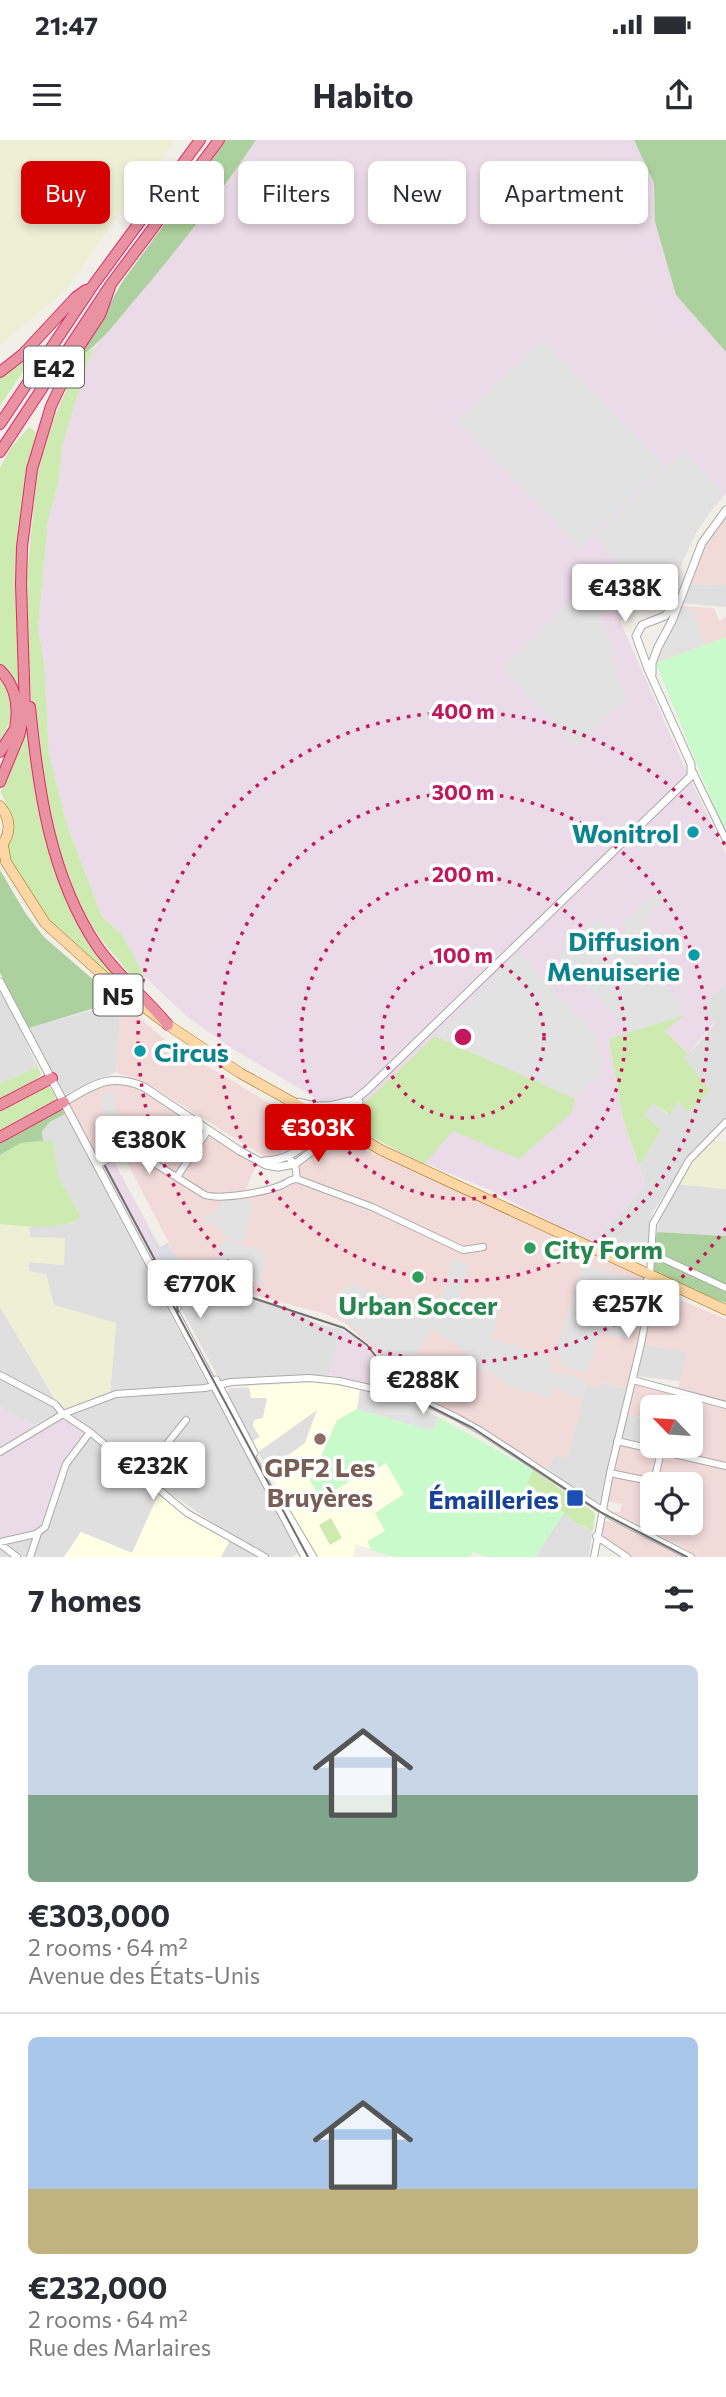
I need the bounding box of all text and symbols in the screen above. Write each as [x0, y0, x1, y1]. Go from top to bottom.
text: 21:47 [35, 9, 98, 40]
text: Habito [312, 75, 414, 115]
icon: menu [28, 76, 66, 114]
icon: share [660, 76, 698, 114]
chip: Buy [21, 161, 110, 224]
chip: Rent [124, 161, 224, 224]
chip: Filters [238, 161, 354, 224]
chip: New [368, 161, 466, 224]
chip: Apartment [480, 161, 648, 224]
road number: E42 [24, 347, 84, 388]
pin: €438K [576, 564, 674, 624]
text: €438K [588, 573, 662, 601]
text: 400 m [431, 698, 495, 723]
text: 300 m [432, 779, 494, 804]
place label: Wonitrol [572, 817, 679, 848]
marker: Wonitrol [685, 824, 701, 840]
text: 200 m [432, 861, 494, 886]
place label: Diffusion Menuiserie [547, 925, 680, 986]
text: 100 m [433, 942, 493, 967]
marker: Diffusion Menuiserie [686, 947, 702, 963]
road number: N5 [94, 974, 142, 1016]
centre of rings [451, 1025, 475, 1049]
place label: Circus [154, 1036, 229, 1067]
marker: Circus [132, 1043, 148, 1059]
pin: €303K [269, 1104, 367, 1164]
text: €303K [281, 1113, 355, 1141]
pin: €380K [100, 1116, 198, 1176]
text: €380K [111, 1125, 187, 1153]
place label: City Form [544, 1233, 663, 1264]
marker: City Form [522, 1240, 538, 1256]
pin: €770K [151, 1260, 249, 1320]
text: €770K [164, 1269, 236, 1297]
marker: Urban Soccer [410, 1269, 426, 1285]
pin: €257K [579, 1280, 677, 1340]
place label: Urban Soccer [338, 1289, 498, 1320]
text: €257K [592, 1289, 664, 1317]
pin: €288K [374, 1356, 472, 1416]
text: €288K [386, 1365, 460, 1393]
north arrow [640, 1395, 704, 1458]
map controls [640, 1395, 703, 1535]
marker: GPF2 Les Bruyères [312, 1431, 328, 1447]
pin: €232K [104, 1442, 202, 1502]
text: €232K [117, 1451, 189, 1479]
place label: GPF2 Les Bruyères [264, 1451, 376, 1512]
button: locate [640, 1472, 703, 1535]
place label: Émailleries [428, 1483, 559, 1514]
marker: Émailleries [565, 1488, 585, 1508]
icon: filters [660, 1580, 698, 1618]
text: 7 homes [28, 1581, 141, 1618]
icon: home [300, 1710, 426, 1836]
text: €303,000 [28, 1896, 170, 1933]
text: 2 rooms · 64 m² [28, 1933, 188, 1961]
text: Avenue des États-Unis [28, 1961, 260, 1989]
icon: home [300, 2082, 426, 2208]
text: €232,000 [28, 2268, 167, 2305]
text: 2 rooms · 64 m² [28, 2305, 188, 2333]
text: Rue des Marlaires [28, 2333, 211, 2361]

